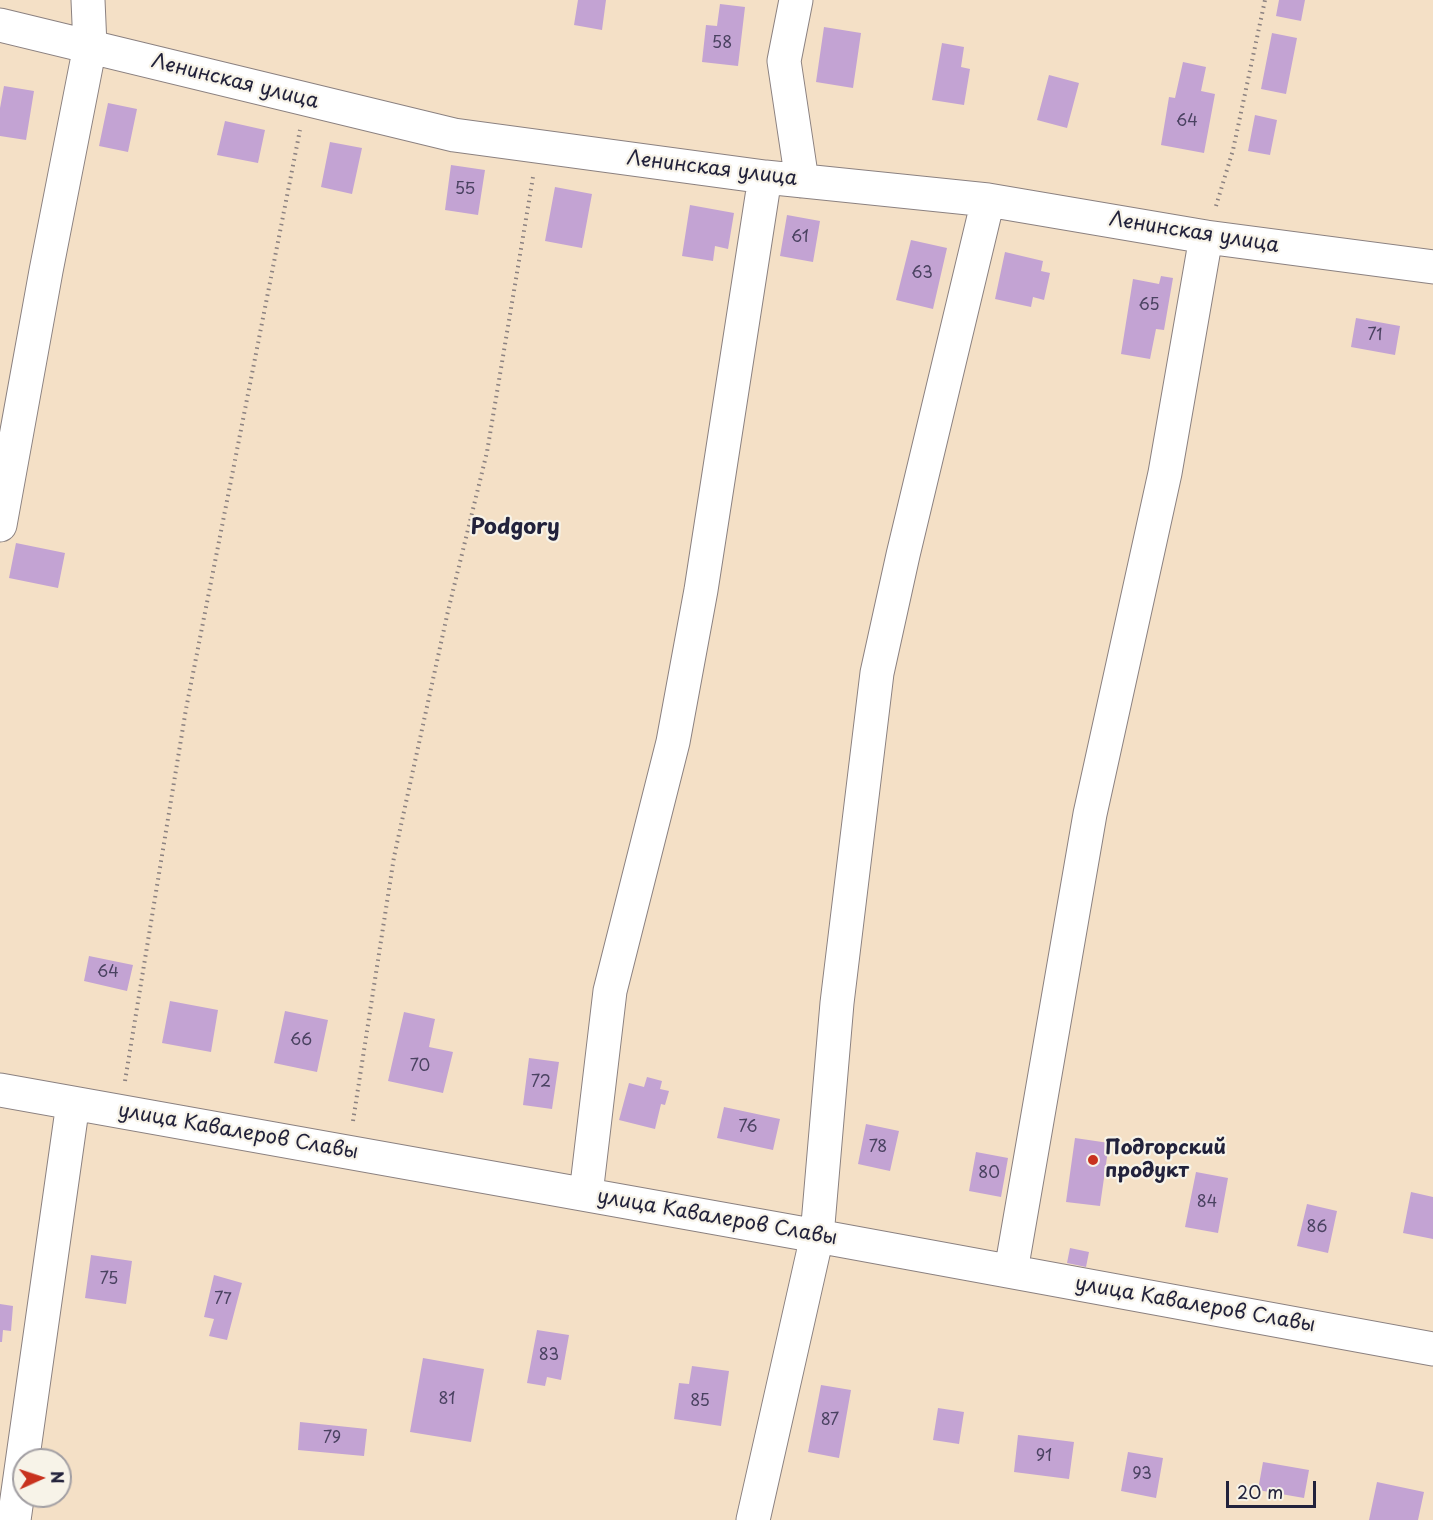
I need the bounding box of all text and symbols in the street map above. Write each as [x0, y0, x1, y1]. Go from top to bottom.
house number: 58 [712, 34, 732, 54]
street label: Ленинская улица [149, 50, 321, 114]
house number: 64 [1176, 112, 1198, 132]
street label: Ленинская улица [625, 147, 799, 191]
house number: 55 [455, 180, 475, 200]
street label: Ленинская улица [1107, 208, 1281, 258]
house number: 61 [791, 228, 809, 248]
house number: 63 [911, 264, 933, 284]
house number: 65 [1138, 296, 1160, 316]
house number: 71 [1368, 326, 1382, 346]
district label: Podgory [470, 515, 560, 541]
house number: 64 [97, 963, 119, 983]
house number: 66 [290, 1031, 312, 1051]
house number: 70 [410, 1057, 430, 1077]
house number: 72 [531, 1073, 551, 1093]
street label: улица Кавалеров Славы [116, 1099, 360, 1165]
house number: 76 [738, 1118, 758, 1138]
place label: Подгорский продукт [1105, 1136, 1226, 1183]
house number: 78 [869, 1138, 887, 1158]
marker: Подгорский продукт [1086, 1153, 1100, 1167]
house number: 80 [978, 1164, 1000, 1184]
street label: улица Кавалеров Славы [595, 1185, 839, 1251]
house number: 84 [1197, 1193, 1217, 1213]
house number: 86 [1307, 1218, 1327, 1238]
house number: 75 [100, 1270, 118, 1290]
street label: улица Кавалеров Славы [1073, 1272, 1317, 1338]
house number: 77 [214, 1290, 232, 1310]
house number: 83 [539, 1346, 559, 1366]
house number: 81 [438, 1390, 456, 1410]
house number: 85 [690, 1392, 710, 1412]
house number: 87 [821, 1411, 839, 1431]
house number: 79 [323, 1429, 341, 1449]
house number: 91 [1036, 1447, 1052, 1467]
north arrow [12, 1448, 72, 1508]
house number: 93 [1132, 1465, 1152, 1485]
scale bar [1229, 1469, 1319, 1507]
text: N [46, 1470, 70, 1484]
text: 20 m [1237, 1478, 1283, 1505]

